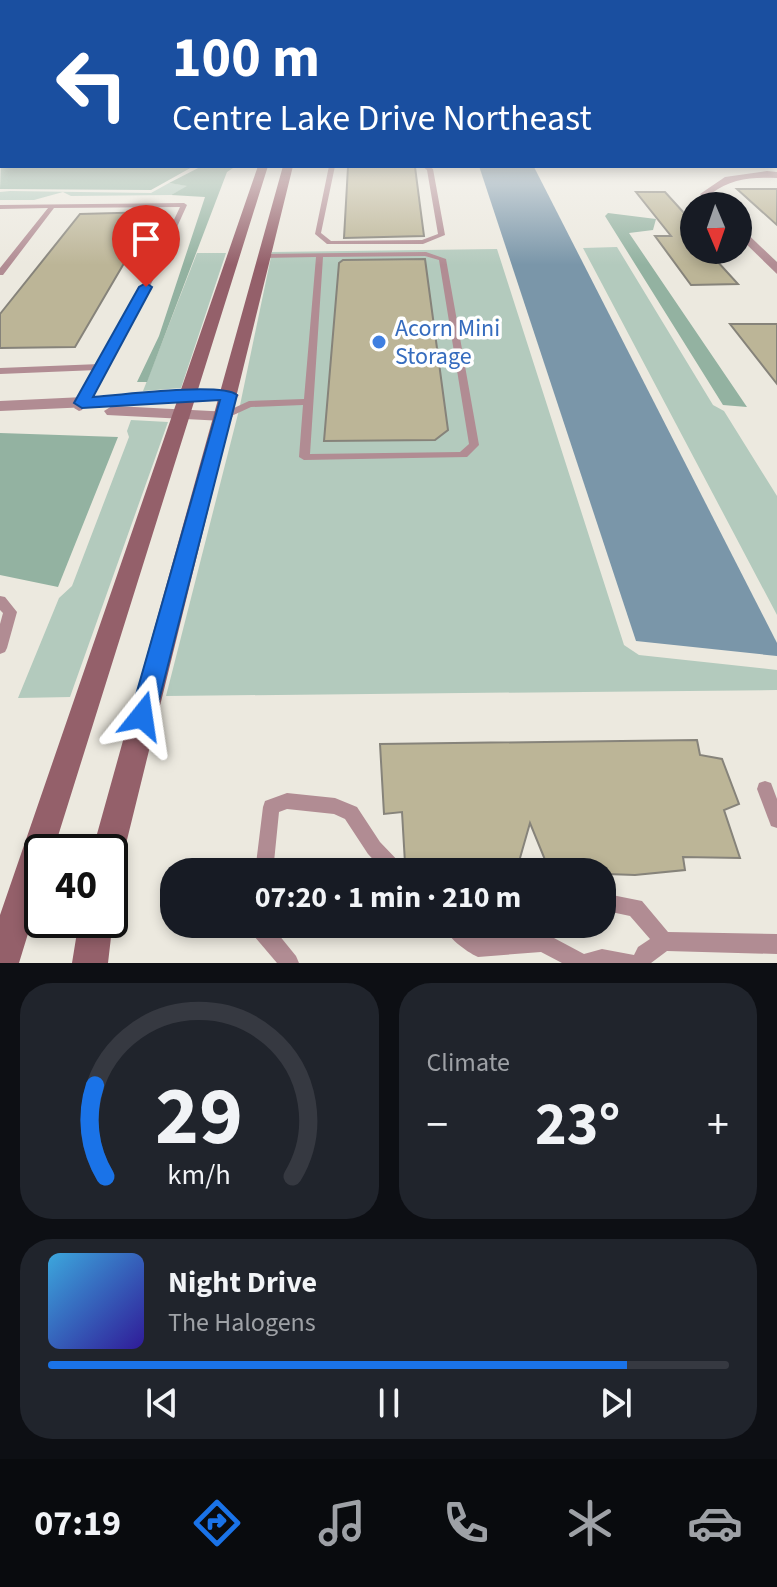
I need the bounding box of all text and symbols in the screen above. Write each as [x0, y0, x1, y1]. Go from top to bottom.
text: 100 m [172, 19, 320, 98]
icon: left [40, 32, 144, 136]
text: Centre Lake Drive Northeast [172, 93, 592, 144]
north arrow [680, 192, 752, 264]
map controls [680, 192, 752, 264]
pin [112, 205, 180, 287]
icon: arrive [124, 217, 168, 261]
place label: Acorn Mini Storage [395, 311, 500, 374]
marker: Acorn Mini Storage [370, 333, 388, 351]
position arrow [100, 674, 184, 758]
speed limit sign: 40 [24, 834, 128, 938]
text: 07:20 · 1 min · 210 m [255, 876, 521, 919]
text: Climate [427, 1044, 510, 1081]
text: 29 [155, 1058, 243, 1176]
text: 23° [535, 1083, 620, 1168]
text: − [427, 1094, 448, 1157]
text: + [707, 1094, 729, 1157]
text: km/h [168, 1155, 231, 1195]
text: Night Drive [168, 1261, 317, 1304]
text: The Halogens [168, 1304, 316, 1341]
icon: previous [140, 1381, 184, 1425]
icon: pause [367, 1381, 411, 1425]
icon: next [594, 1381, 638, 1425]
icon: directions [189, 1495, 245, 1551]
icon: music [314, 1495, 370, 1551]
icon: phone [438, 1495, 494, 1551]
icon: climate [562, 1495, 618, 1551]
icon: car [687, 1495, 743, 1551]
text: 07:19 [34, 1498, 121, 1549]

